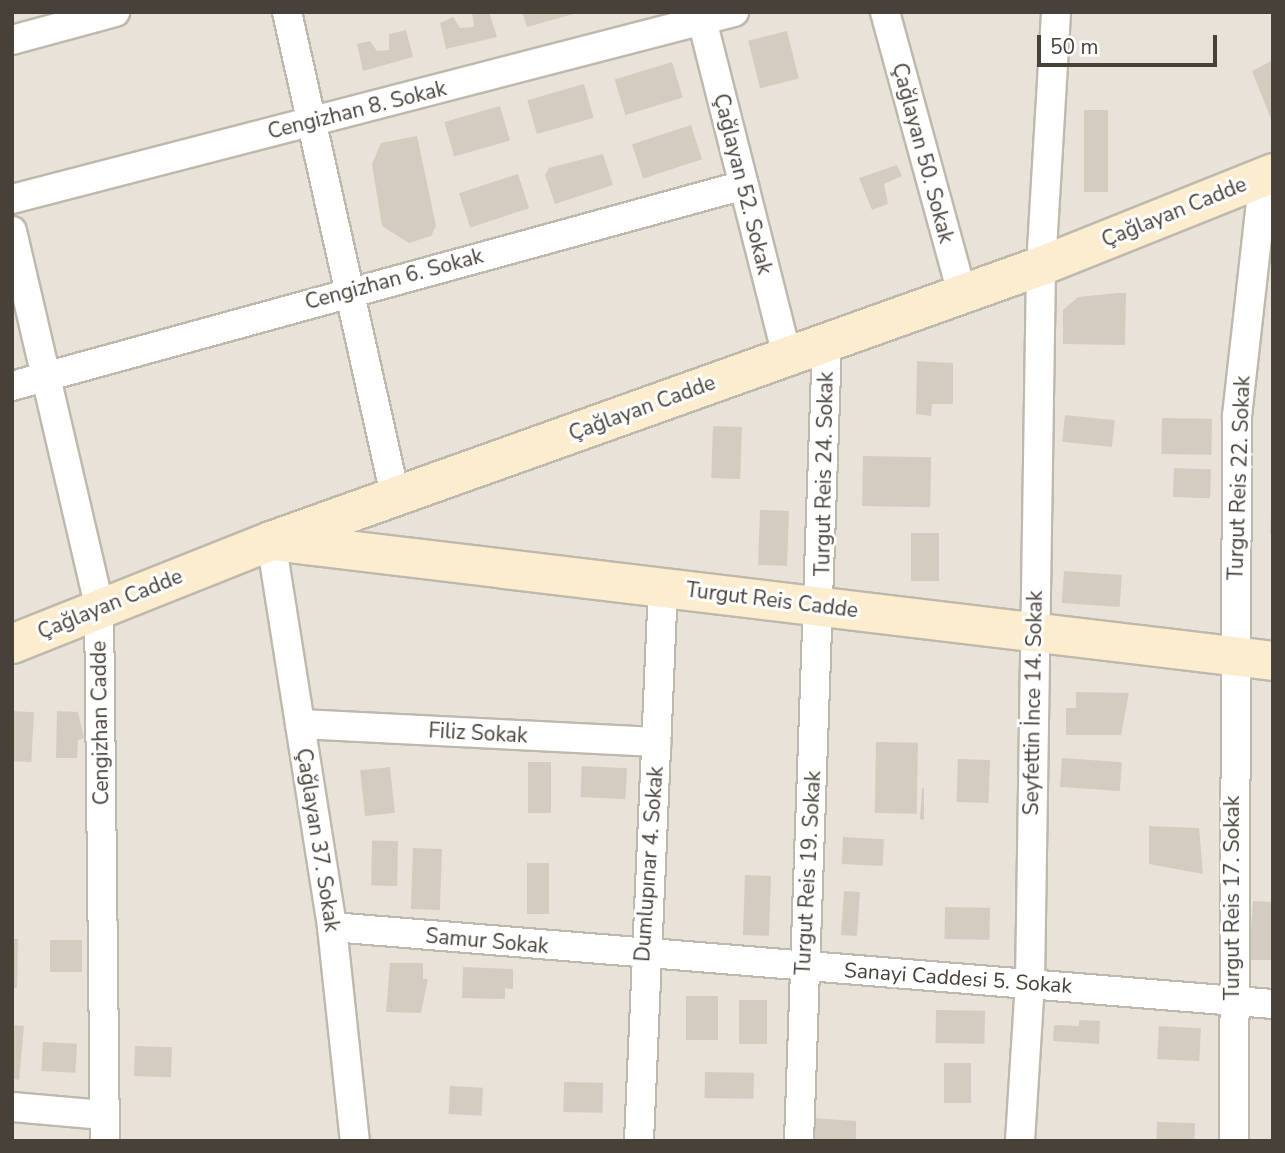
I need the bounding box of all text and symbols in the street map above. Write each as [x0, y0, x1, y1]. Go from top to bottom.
scale bar [1040, 21, 1220, 65]
text: 50 m [1050, 33, 1099, 61]
street label: Çağlayan 50. Sokak [887, 60, 959, 246]
street label: Cengizhan 8. Sokak [265, 76, 449, 144]
street label: Çağlayan 52. Sokak [708, 91, 778, 277]
street label: Çağlayan Cadde [1098, 171, 1250, 253]
street label: Cengizhan 6. Sokak [302, 243, 486, 315]
street label: Çağlayan Cadde [565, 370, 719, 446]
street label: Turgut Reis 24. Sokak [810, 372, 838, 576]
street label: Turgut Reis 22. Sokak [1223, 375, 1255, 581]
street label: Çağlayan Cadde [34, 563, 186, 645]
street label: Turgut Reis Cadde [685, 577, 859, 623]
street label: Seyfettin İnce 14. Sokak [1018, 590, 1048, 816]
street label: Cengizhan Cadde [86, 641, 114, 805]
street label: Filiz Sokak [428, 718, 528, 748]
street label: Çağlayan 37. Sokak [291, 746, 345, 934]
street label: Dumlupınar 4. Sokak [630, 765, 668, 963]
street label: Turgut Reis 19. Sokak [790, 770, 826, 976]
street label: Turgut Reis 17. Sokak [1219, 796, 1245, 1000]
street label: Samur Sokak [424, 923, 550, 959]
street label: Sanayi Caddesi 5. Sokak [843, 957, 1073, 999]

